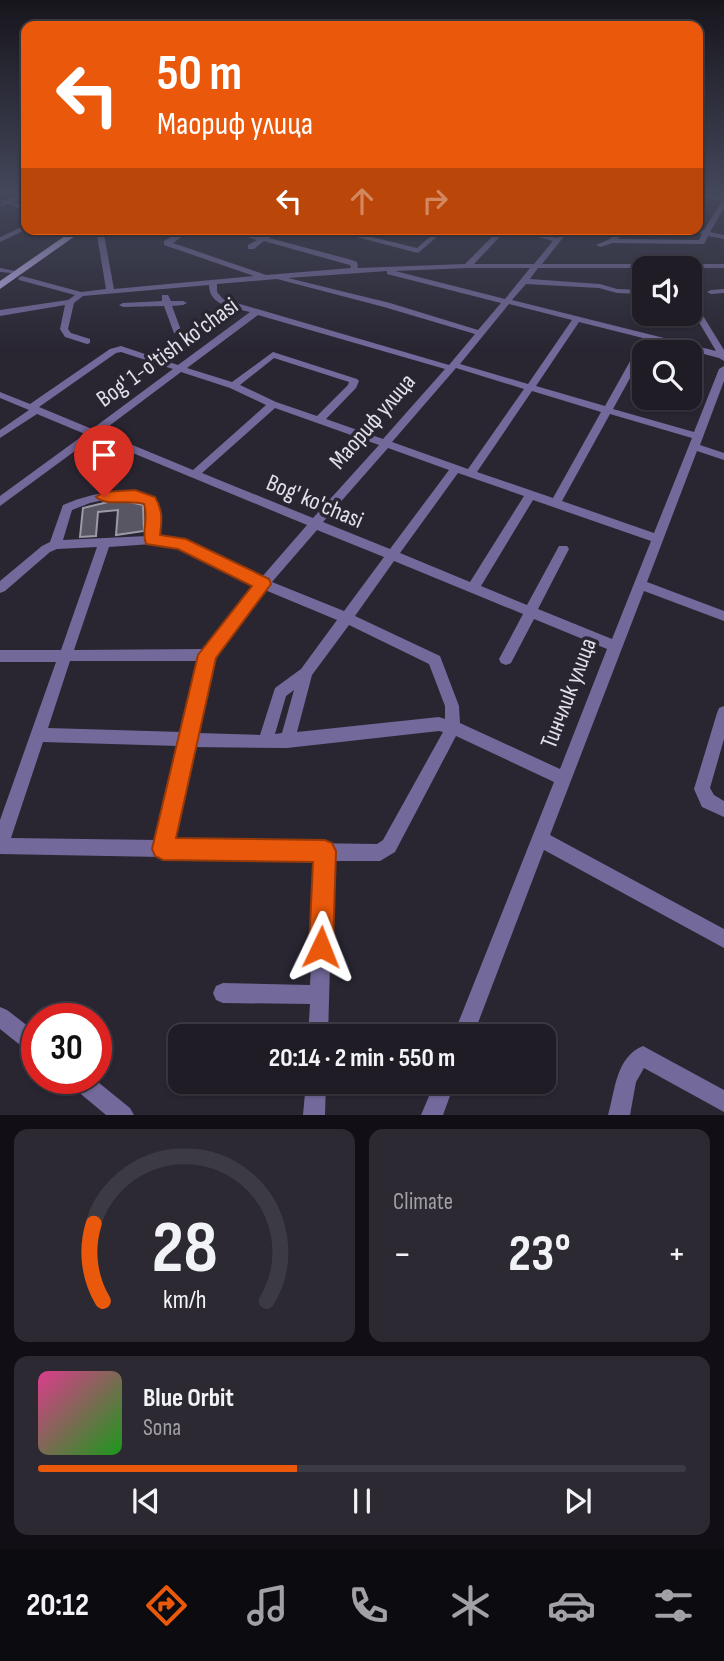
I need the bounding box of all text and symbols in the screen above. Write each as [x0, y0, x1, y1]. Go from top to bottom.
text: 50 m [157, 45, 242, 104]
icon: left [42, 49, 133, 140]
text: Маориф улица [157, 105, 313, 144]
icon: left [270, 182, 308, 220]
icon: ahead [343, 182, 381, 220]
icon: right [416, 182, 454, 220]
map controls [632, 256, 702, 410]
button: sound [632, 256, 702, 326]
street label: Bog' 1-o'tish ko'chasi [91, 291, 244, 413]
button: search [632, 340, 702, 410]
street label: Маориф улица [323, 368, 422, 475]
pin [74, 425, 134, 497]
icon: arrive [85, 436, 123, 474]
street label: Bog' ko'chasi [262, 468, 368, 535]
street label: Тинчлик улица [534, 634, 603, 752]
position arrow [284, 910, 358, 984]
speed limit sign: 30 [21, 1003, 112, 1094]
text: 20:14 · 2 min · 550 m [269, 1043, 455, 1074]
text: Climate [393, 1188, 453, 1216]
text: 28 [151, 1206, 218, 1294]
text: 23° [508, 1223, 571, 1286]
text: − [393, 1232, 412, 1277]
text: + [667, 1232, 686, 1277]
text: km/h [163, 1285, 206, 1316]
text: Blue Orbit [143, 1383, 234, 1414]
text: Sona [143, 1414, 181, 1442]
icon: previous [127, 1482, 165, 1520]
icon: pause [343, 1482, 381, 1520]
icon: next [559, 1482, 597, 1520]
icon: directions [142, 1581, 191, 1630]
icon: music [243, 1581, 292, 1630]
icon: phone [344, 1581, 393, 1630]
icon: climate [446, 1581, 495, 1630]
icon: car [547, 1581, 596, 1630]
icon: filters [649, 1581, 698, 1630]
text: 20:12 [26, 1586, 89, 1625]

